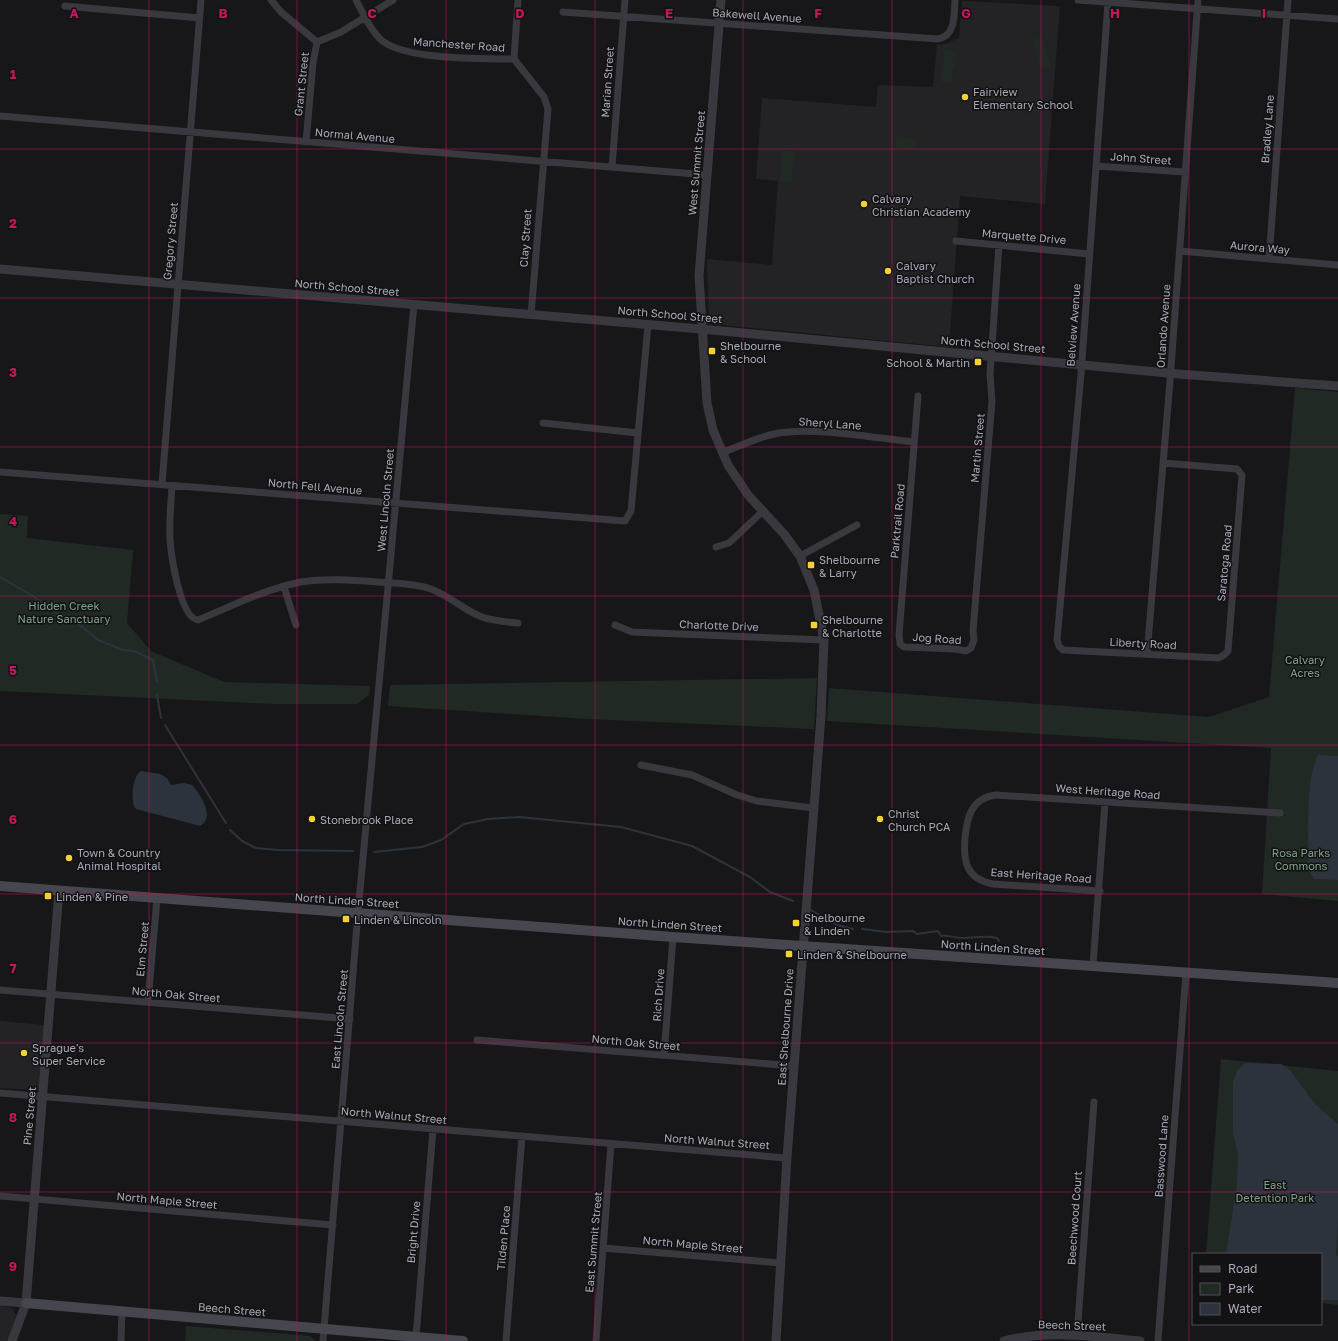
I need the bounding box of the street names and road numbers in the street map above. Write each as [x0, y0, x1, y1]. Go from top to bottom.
street label: Bakewell Avenue [712, 5, 802, 25]
street label: Manchester Road [413, 34, 505, 54]
street label: Marian Street [598, 46, 616, 118]
street label: Grant Street [291, 51, 311, 117]
street label: Bradley Lane [1258, 94, 1276, 164]
street label: West Summit Street [685, 110, 707, 216]
street label: Normal Avenue [314, 125, 396, 145]
street label: John Street [1110, 149, 1172, 167]
street label: Gregory Street [160, 202, 180, 280]
street label: Clay Street [516, 208, 534, 268]
street label: Marquette Drive [981, 226, 1067, 246]
street label: Aurora Way [1230, 238, 1290, 256]
street label: North School Street [294, 276, 400, 298]
street label: Belview Avenue [1064, 283, 1082, 367]
street label: Orlando Avenue [1154, 284, 1172, 368]
street label: North School Street [617, 303, 723, 325]
street label: North School Street [940, 333, 1046, 355]
street label: Martin Street [967, 413, 987, 483]
street label: Sheryl Lane [798, 414, 862, 432]
street label: West Lincoln Street [374, 448, 396, 552]
street label: North Fell Avenue [267, 475, 363, 497]
street label: Parktrail Road [887, 483, 907, 559]
street label: Saratoga Road [1214, 524, 1234, 602]
street label: Charlotte Drive [679, 617, 759, 633]
street label: Jog Road [912, 630, 962, 646]
street label: Liberty Road [1109, 635, 1177, 651]
street label: West Heritage Road [1055, 781, 1161, 801]
street label: East Heritage Road [990, 865, 1092, 885]
street label: North Linden Street [294, 890, 400, 910]
street label: North Linden Street [617, 914, 723, 934]
street label: Elm Street [133, 921, 151, 977]
street label: North Linden Street [940, 937, 1046, 957]
street label: Rich Drive [650, 968, 666, 1022]
street label: East Shelbourne Drive [774, 968, 796, 1086]
street label: East Lincoln Street [328, 969, 350, 1069]
street label: North Oak Street [131, 984, 221, 1004]
street label: North Oak Street [591, 1032, 681, 1052]
street label: Pine Street [20, 1086, 38, 1146]
street label: North Walnut Street [340, 1104, 448, 1126]
street label: Basswood Lane [1152, 1114, 1170, 1198]
street label: North Walnut Street [663, 1131, 771, 1151]
street label: Beechwood Court [1064, 1171, 1084, 1265]
street label: North Maple Street [116, 1189, 218, 1211]
street label: East Summit Street [582, 1191, 604, 1293]
street label: Bright Drive [404, 1200, 422, 1264]
street label: Tilden Place [494, 1205, 512, 1271]
street label: North Maple Street [642, 1233, 744, 1255]
street label: Beech Street [197, 1300, 267, 1318]
street label: Beech Street [1038, 1317, 1106, 1333]

